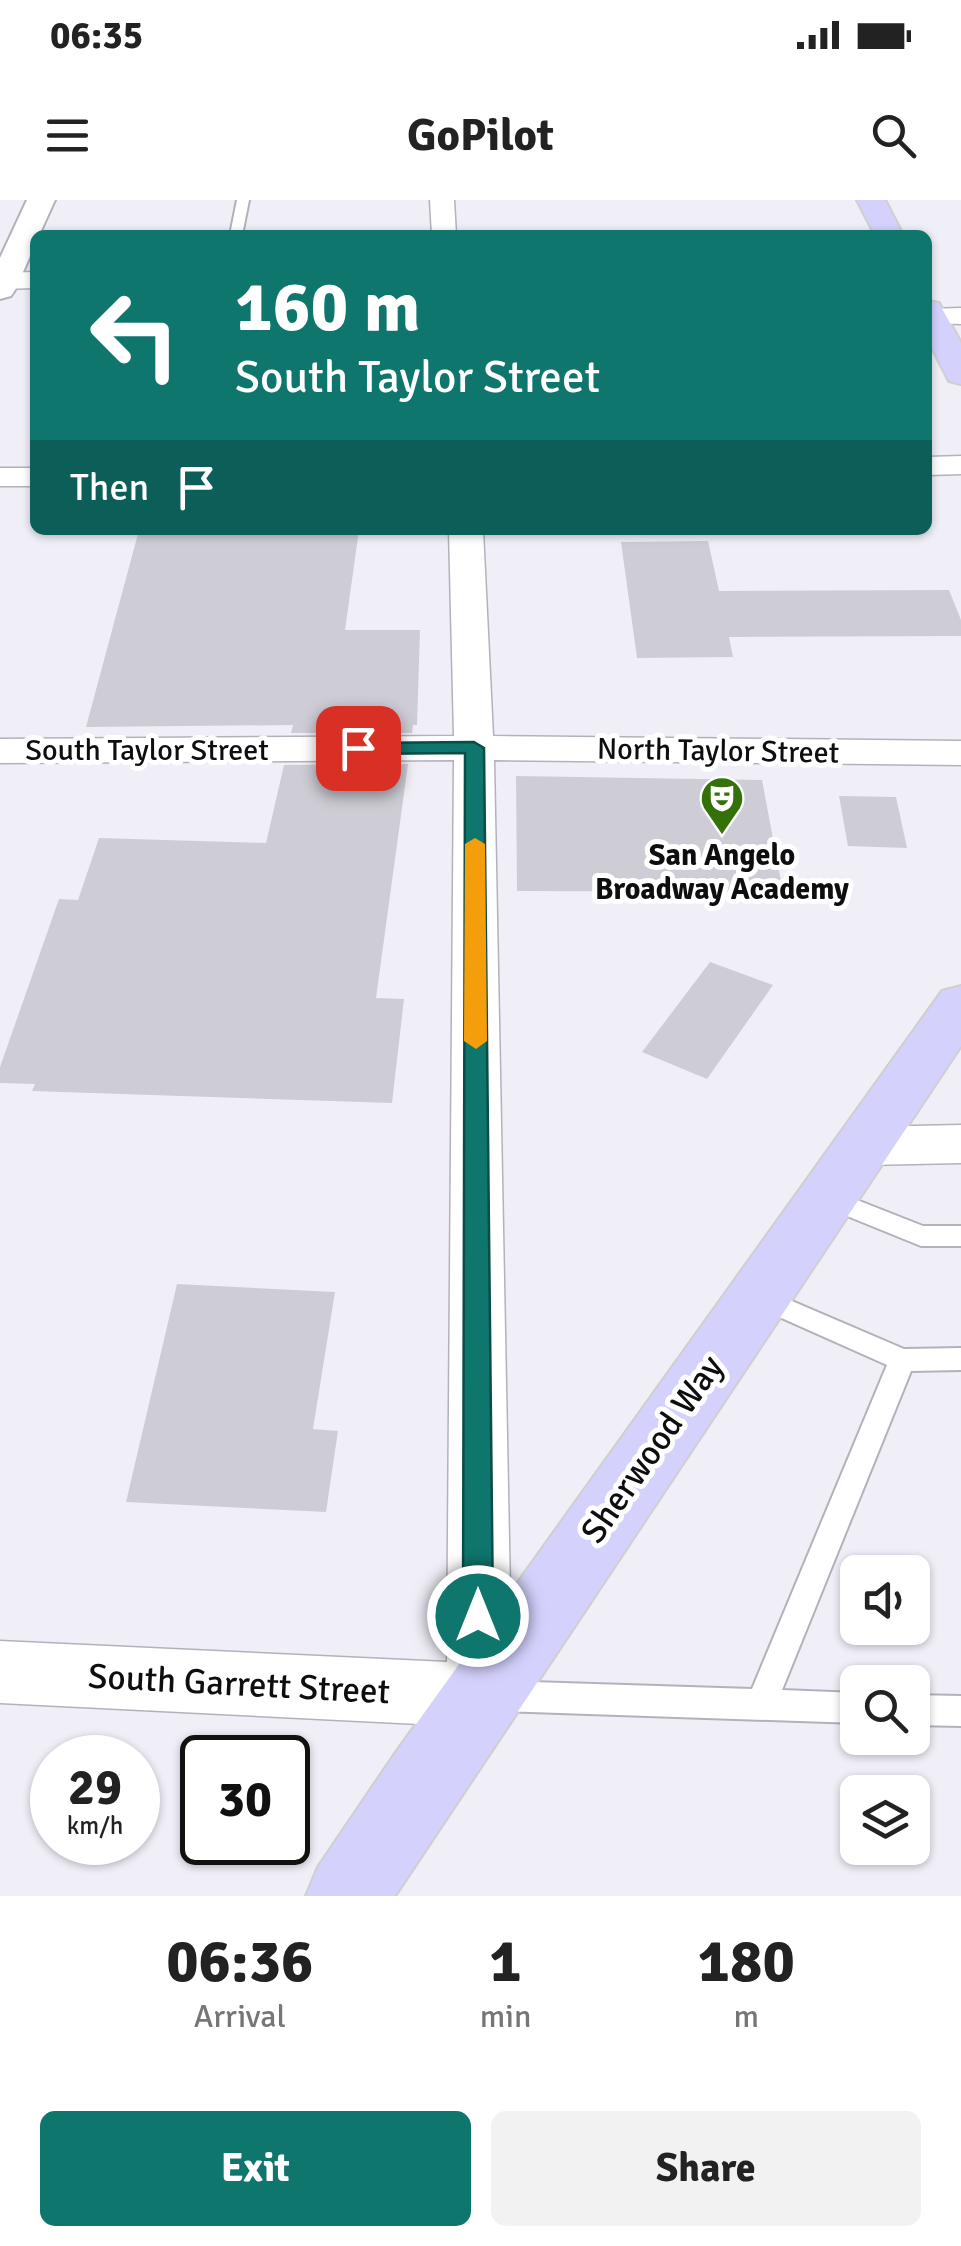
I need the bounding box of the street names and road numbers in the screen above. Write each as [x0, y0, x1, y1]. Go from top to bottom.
street label: North Taylor Street [596, 730, 840, 772]
street label: South Taylor Street [25, 732, 269, 769]
street label: Sherwood Way [572, 1347, 732, 1551]
street label: South Garrett Street [87, 1655, 391, 1713]

